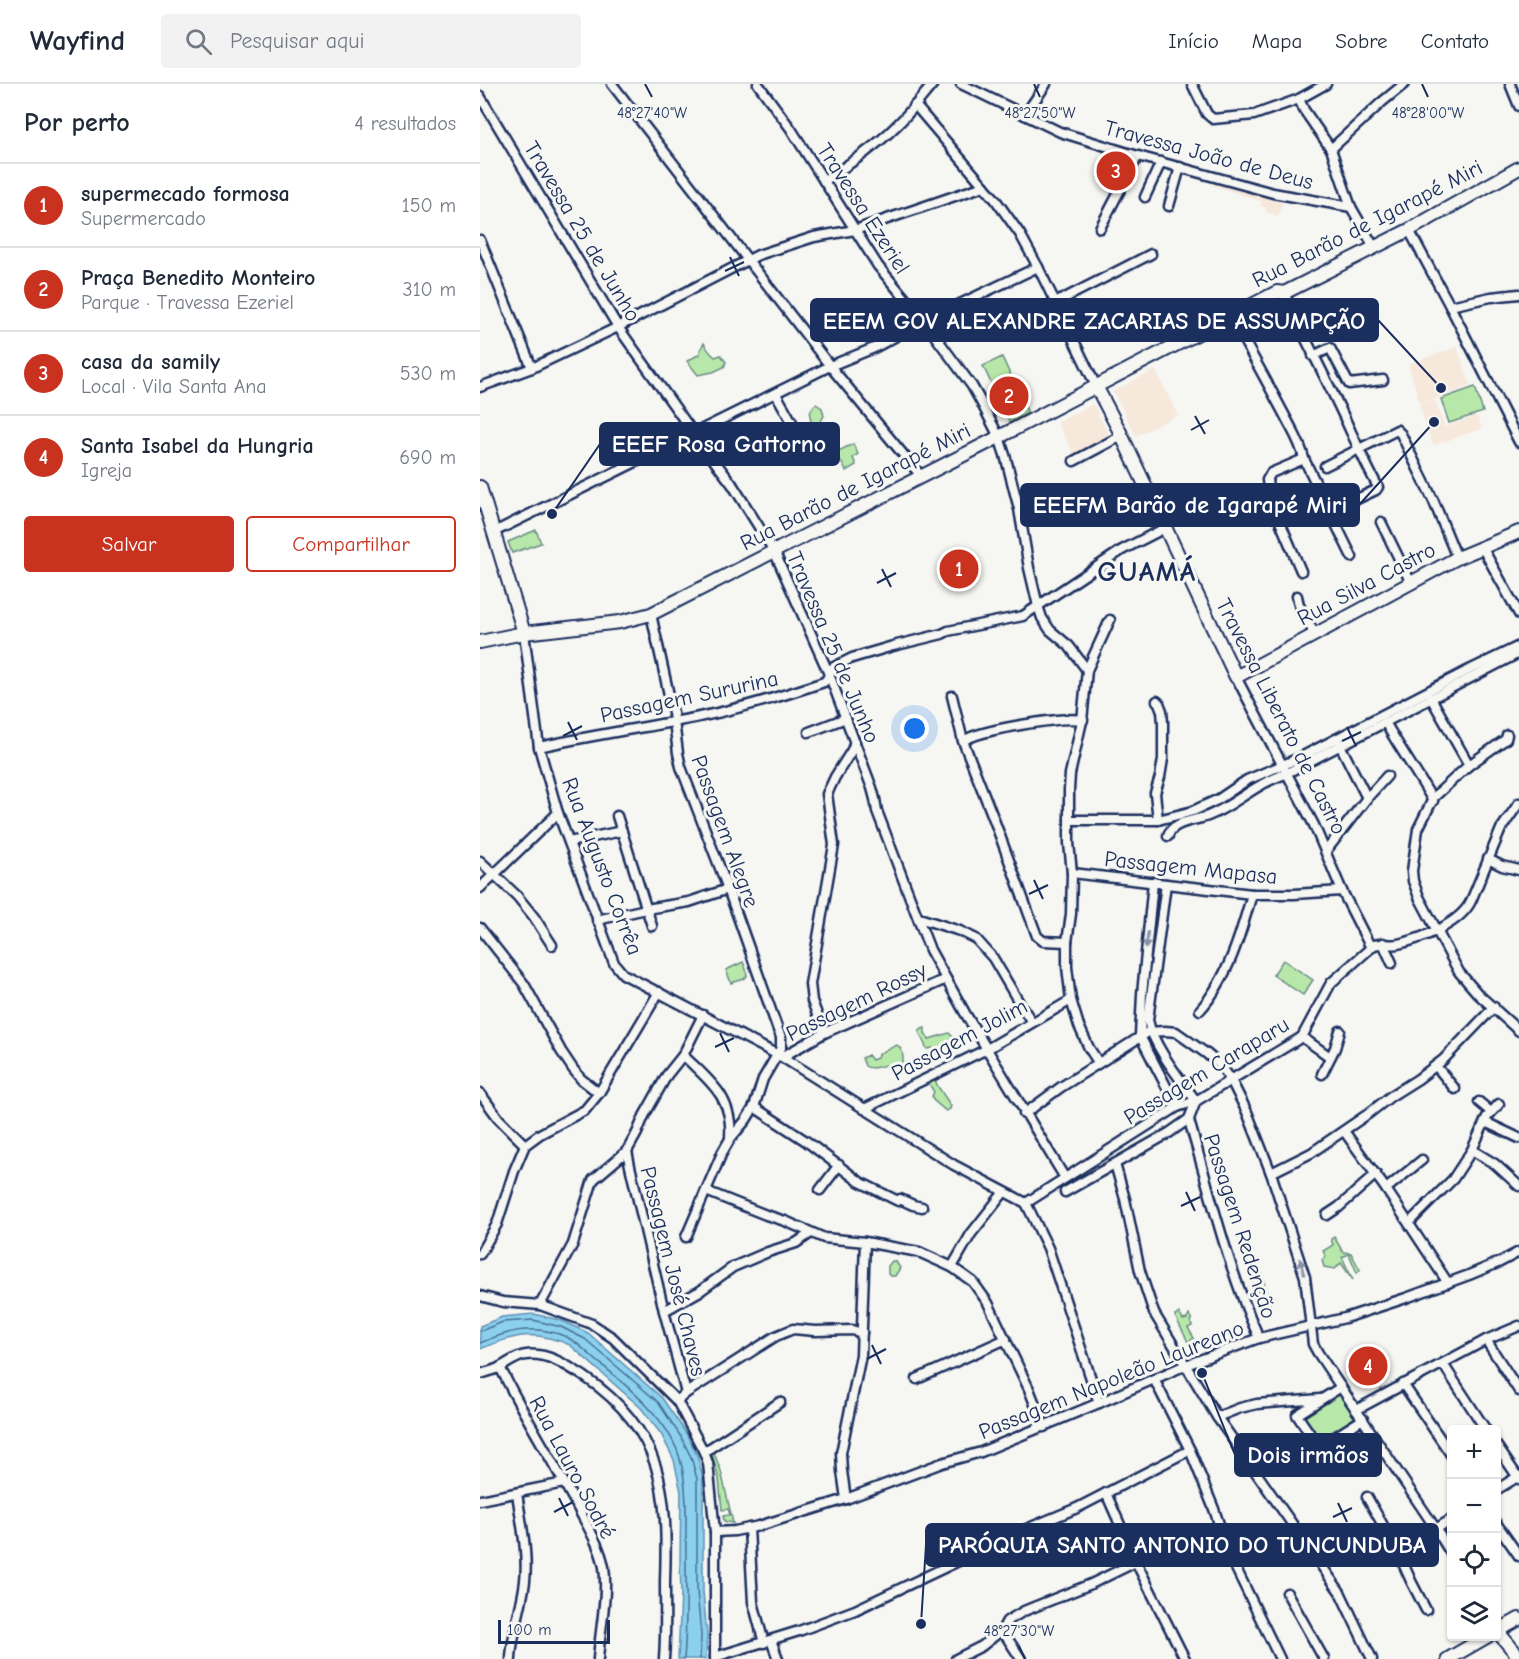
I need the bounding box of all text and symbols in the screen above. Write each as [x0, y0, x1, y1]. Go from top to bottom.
search box [161, 14, 581, 68]
text: Wayfind [30, 25, 125, 57]
icon: search [182, 25, 215, 58]
text: Pesquisar aqui [230, 28, 365, 54]
text: Início [1168, 29, 1219, 53]
text: Mapa [1252, 29, 1302, 53]
text: Sobre [1335, 29, 1388, 53]
text: Contato [1421, 29, 1489, 53]
text: 48°27'40"W [617, 104, 687, 122]
text: 48°27'50"W [1005, 104, 1075, 122]
text: 48°28'00"W [1392, 104, 1464, 122]
text: Por perto [24, 108, 130, 138]
text: 4 resultados [354, 112, 456, 135]
street label: Travessa João de Deus [1101, 115, 1316, 195]
street label: Travessa 25 de Junho [518, 137, 646, 326]
street label: Travessa Ezeriel [811, 138, 915, 279]
pin: 3 [1096, 148, 1136, 194]
street label: Rua Barão de Igarapé Miri [1248, 154, 1487, 293]
text: supermecado formosa [81, 181, 290, 207]
text: 1 [40, 194, 47, 217]
text: 150 m [402, 194, 456, 217]
text: Supermercado [81, 207, 206, 230]
text: Praça Benedito Monteiro [81, 265, 315, 291]
text: 2 [39, 278, 48, 301]
text: 310 m [403, 278, 456, 301]
text: Parque · Travessa Ezeriel [81, 291, 294, 314]
callout: EEEM GOV ALEXANDRE ZACARIAS DE ASSUMPÇÃO [811, 299, 1378, 341]
text: EEEM GOV ALEXANDRE ZACARIAS DE ASSUMPÇÃO [823, 307, 1365, 335]
text: casa da samily [81, 349, 220, 375]
text: 3 [39, 362, 48, 385]
text: 530 m [400, 362, 456, 385]
pin: 2 [990, 374, 1028, 418]
text: Local · Vila Santa Ana [81, 375, 267, 398]
street label: Rua Barão de Igarapé Miri [736, 417, 975, 556]
callout: EEEF Rosa Gattorno [600, 423, 839, 465]
text: EEEF Rosa Gattorno [612, 430, 826, 458]
text: Santa Isabel da Hungria [81, 433, 314, 459]
text: 4 [39, 446, 48, 469]
text: 690 m [399, 446, 456, 469]
text: Igreja [81, 459, 132, 482]
callout: EEEFM Barão de Igarapé Miri [1021, 484, 1359, 526]
text: EEEFM Barão de Igarapé Miri [1033, 491, 1347, 519]
button: Salvar [24, 516, 234, 572]
button: Compartilhar [246, 516, 456, 572]
street label: Rua Silva Castro [1293, 537, 1440, 631]
pin: 1 [940, 546, 978, 592]
street label: Travessa 25 de Junho [781, 548, 885, 747]
district label: GUAMÁ [1097, 555, 1197, 588]
street label: Travessa Liberato de Castro [1210, 594, 1352, 839]
street label: Passagem Sururina [598, 665, 781, 729]
your location [900, 714, 929, 743]
street label: Passagem Alegre [685, 752, 765, 911]
street label: Rua Augusto Corrêa [556, 774, 648, 959]
street label: Passagem Mapasa [1103, 846, 1279, 890]
one-way arrow [1142, 931, 1152, 950]
street label: Passagem Rossy [782, 957, 931, 1047]
street label: Passagem Jolim [887, 993, 1032, 1087]
street label: Passagem Caraparu [1119, 1011, 1294, 1130]
street label: Passagem Redenção [1198, 1131, 1282, 1322]
street label: Passagem José Chaves [634, 1164, 712, 1379]
one-way arrow [1297, 1258, 1307, 1277]
street label: Passagem Napoleão Laureano [975, 1315, 1248, 1445]
pin: 4 [1348, 1344, 1388, 1388]
street label: Rua Lauro Sodré [524, 1392, 621, 1543]
map controls [1447, 1425, 1501, 1641]
button: + [1447, 1425, 1501, 1479]
callout: Dois irmãos [1235, 1434, 1381, 1476]
text: Dois irmãos [1247, 1441, 1369, 1469]
button: − [1447, 1479, 1501, 1533]
callout: PARÓQUIA SANTO ANTONIO DO TUNCUNDUBA [926, 1524, 1438, 1566]
text: PARÓQUIA SANTO ANTONIO DO TUNCUNDUBA [938, 1531, 1427, 1559]
button: locate [1447, 1533, 1501, 1587]
button: layers [1447, 1587, 1501, 1641]
scale bar [498, 1617, 610, 1644]
text: 100 m [507, 1621, 551, 1639]
text: 48°27'30"W [984, 1622, 1054, 1640]

